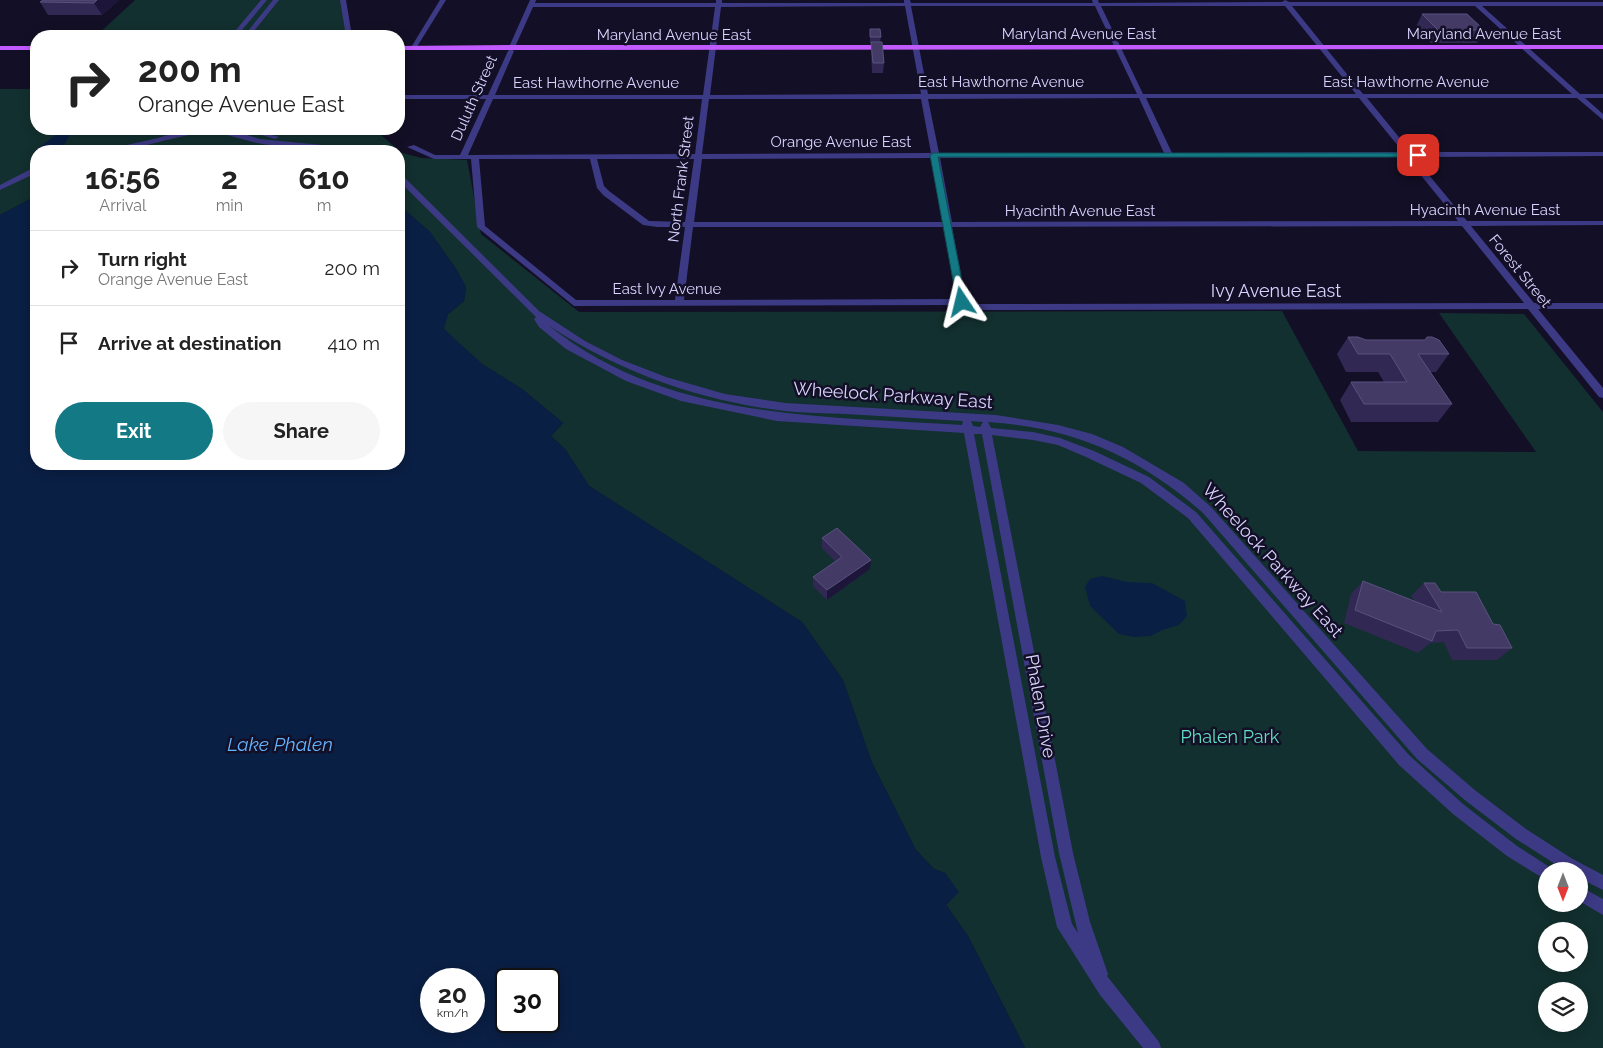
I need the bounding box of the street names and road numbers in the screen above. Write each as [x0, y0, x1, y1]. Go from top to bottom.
street label: Maryland Avenue East [1002, 25, 1156, 43]
street label: Maryland Avenue East [1407, 25, 1561, 43]
street label: Maryland Avenue East [597, 26, 751, 44]
street label: Duluth Street [447, 52, 501, 144]
street label: East Hawthorne Avenue [918, 73, 1084, 91]
street label: East Hawthorne Avenue [1323, 73, 1489, 91]
street label: East Hawthorne Avenue [513, 74, 679, 92]
street label: North Frank Street [664, 115, 698, 243]
street label: Orange Avenue East [771, 133, 911, 151]
street label: Hyacinth Avenue East [1410, 201, 1560, 219]
street label: Hyacinth Avenue East [1005, 202, 1155, 220]
street label: Forest Street [1485, 231, 1555, 311]
street label: East Ivy Avenue [613, 280, 722, 298]
street label: Ivy Avenue East [1211, 280, 1341, 301]
street label: Wheelock Parkway East [792, 378, 994, 412]
street label: Wheelock Parkway East [1198, 479, 1348, 641]
street label: Phalen Drive [1022, 652, 1061, 760]

